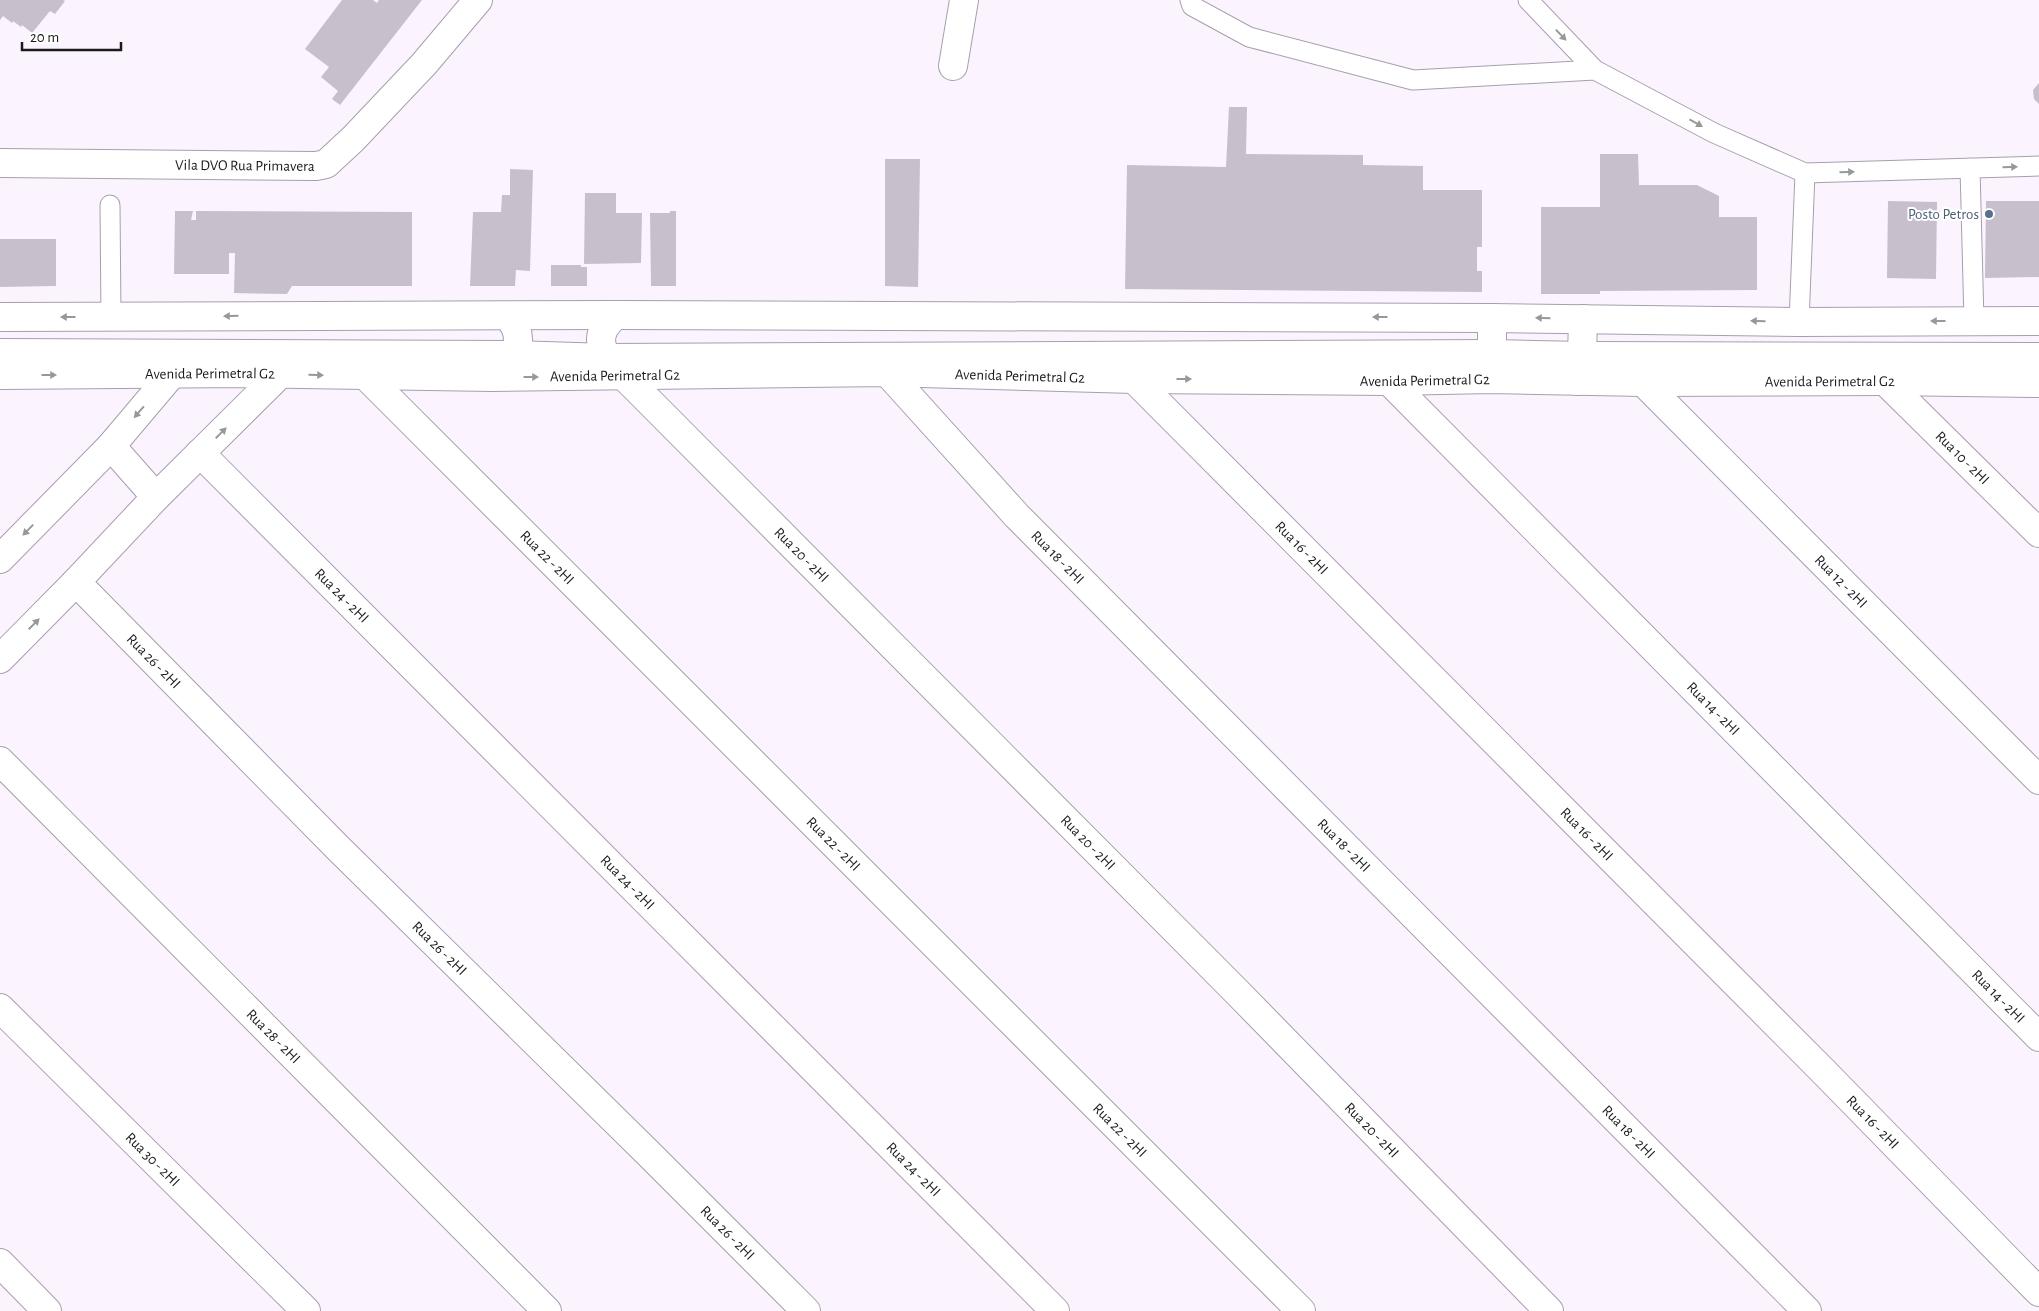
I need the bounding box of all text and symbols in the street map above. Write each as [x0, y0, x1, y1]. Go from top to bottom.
scale bar [22, 20, 121, 52]
one-way arrow [1555, 29, 1567, 41]
text: 20 m [30, 30, 59, 45]
one-way arrow [1689, 119, 1703, 128]
street label: Vila DVO Rua Primavera [175, 158, 315, 174]
one-way arrow [2002, 163, 2018, 171]
one-way arrow [1840, 168, 1856, 176]
place label: Posto Petros [1908, 207, 1979, 222]
marker: Posto Petros [1983, 208, 1995, 220]
one-way arrow [223, 312, 239, 320]
one-way arrow [60, 313, 76, 321]
one-way arrow [1372, 313, 1388, 321]
one-way arrow [1535, 314, 1551, 322]
one-way arrow [1750, 317, 1766, 325]
one-way arrow [1930, 317, 1946, 325]
street label: Avenida Perimetral G2 [145, 366, 275, 382]
street label: Avenida Perimetral G2 [955, 367, 1085, 386]
street label: Avenida Perimetral G2 [550, 368, 680, 384]
one-way arrow [41, 371, 57, 379]
one-way arrow [308, 372, 324, 380]
street label: Avenida Perimetral G2 [1360, 372, 1490, 389]
one-way arrow [523, 373, 539, 381]
street label: Avenida Perimetral G2 [1765, 374, 1895, 389]
one-way arrow [1176, 375, 1192, 383]
one-way arrow [134, 405, 145, 418]
one-way arrow [215, 427, 227, 439]
street label: Rua 10 - 2HI [1932, 428, 1992, 487]
street label: Rua 16 - 2HI [1272, 519, 1331, 577]
one-way arrow [22, 524, 34, 536]
street label: Rua 20 - 2HI [771, 525, 832, 585]
street label: Rua 22 - 2HI [517, 528, 577, 588]
street label: Rua 18 - 2HI [1028, 528, 1087, 587]
street label: Rua 12 - 2HI [1812, 552, 1870, 611]
street label: Rua 24 - 2HI [312, 566, 371, 626]
one-way arrow [28, 619, 40, 631]
street label: Rua 26 - 2HI [124, 631, 183, 692]
street label: Rua 14 - 2HI [1684, 679, 1742, 738]
street label: Rua 16 - 2HI [1557, 805, 1616, 864]
street label: Rua 20 - 2HI [1058, 812, 1118, 873]
street label: Rua 22 - 2HI [803, 814, 863, 874]
street label: Rua 18 - 2HI [1314, 816, 1373, 875]
street label: Rua 24 - 2HI [597, 853, 657, 913]
street label: Rua 26 - 2HI [409, 919, 469, 978]
street label: Rua 14 - 2HI [1969, 967, 2028, 1026]
street label: Rua 28 - 2HI [243, 1006, 303, 1066]
street label: Rua 16 - 2HI [1843, 1093, 1902, 1152]
street label: Rua 20 - 2HI [1342, 1100, 1402, 1161]
street label: Rua 22 - 2HI [1090, 1101, 1150, 1160]
street label: Rua 18 - 2HI [1599, 1103, 1658, 1161]
street label: Rua 30 - 2HI [122, 1130, 183, 1190]
street label: Rua 24 - 2HI [883, 1139, 943, 1200]
street label: Rua 26 - 2HI [697, 1203, 757, 1263]

